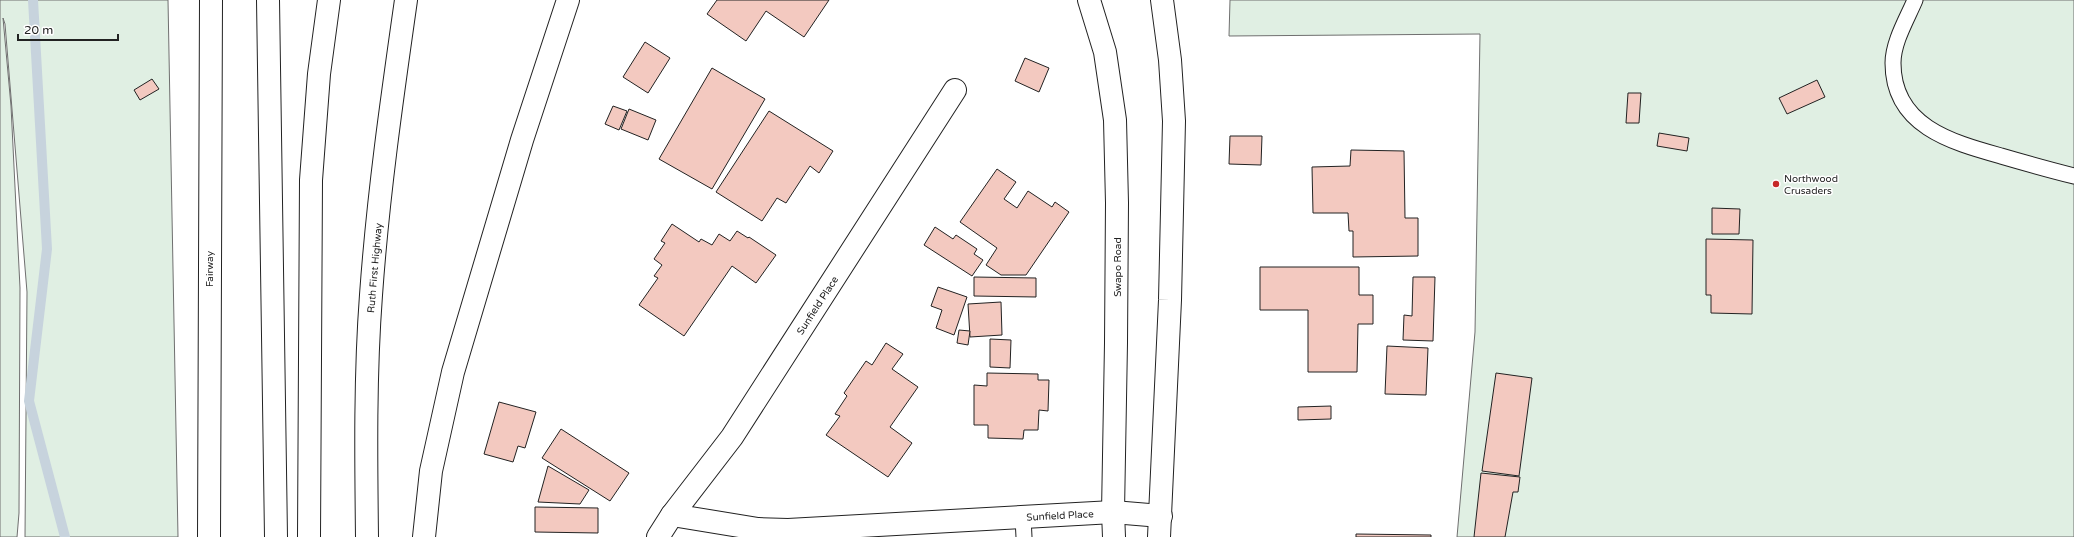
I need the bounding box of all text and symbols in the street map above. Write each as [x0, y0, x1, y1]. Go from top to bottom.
scale bar [18, 16, 118, 42]
text: 20 m [24, 23, 53, 37]
place label: Northwood Crusaders [1784, 173, 1838, 197]
marker: Northwood Crusaders [1771, 179, 1781, 189]
street label: Ruth First Highway [365, 222, 385, 314]
street label: Swapo Road [1112, 237, 1124, 297]
street label: Fairway [204, 250, 216, 287]
street label: Sunfield Place [794, 274, 841, 337]
street label: Sunfield Place [1026, 508, 1094, 524]

